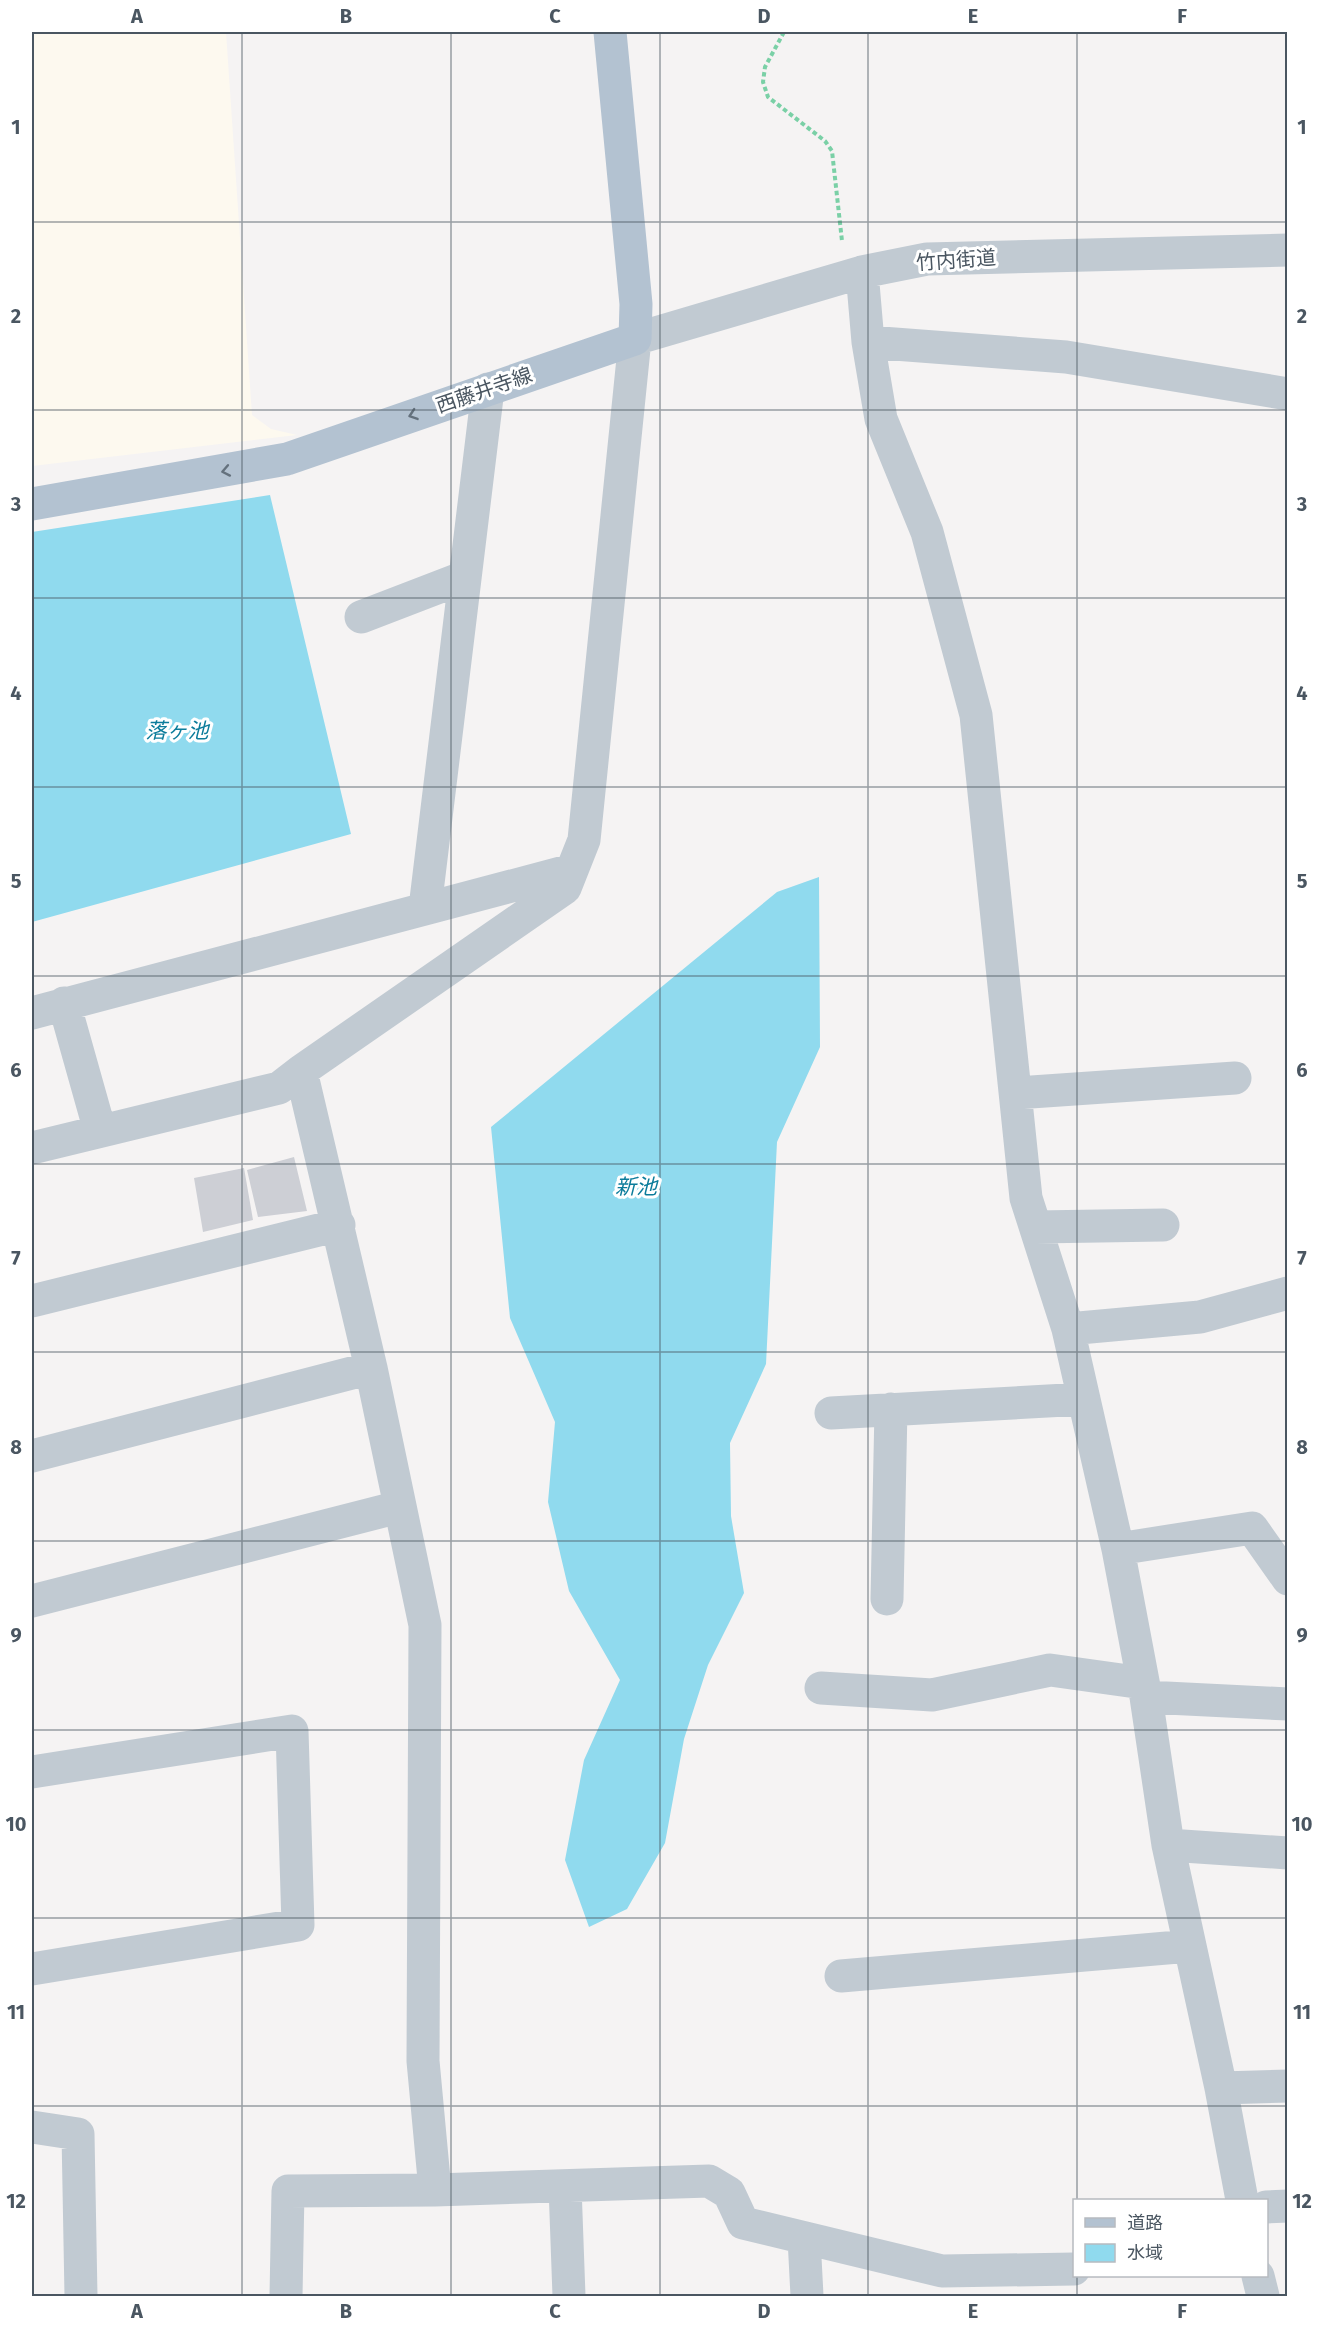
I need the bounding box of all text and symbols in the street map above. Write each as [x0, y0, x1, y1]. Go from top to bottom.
text: A [130, 4, 144, 28]
text: B [340, 4, 352, 28]
text: C [549, 4, 561, 28]
text: D [757, 4, 771, 28]
text: E [968, 4, 978, 28]
text: F [1177, 4, 1187, 28]
text: 1 [11, 115, 21, 139]
text: 1 [1297, 115, 1307, 139]
street label: 竹内街道 [915, 245, 997, 275]
text: 2 [11, 304, 21, 328]
text: 2 [1297, 304, 1307, 328]
street label: 西藤井寺線 [433, 362, 535, 418]
one-way arrow [408, 408, 419, 420]
one-way arrow [222, 464, 232, 477]
text: 3 [10, 492, 21, 516]
text: 3 [1296, 492, 1307, 516]
text: 4 [10, 681, 22, 705]
text: 4 [1296, 681, 1308, 705]
water label: 落ヶ池 [146, 718, 210, 744]
text: 5 [11, 869, 22, 893]
text: 5 [1297, 869, 1308, 893]
text: 6 [10, 1058, 22, 1082]
text: 6 [1296, 1058, 1308, 1082]
water label: 新池 [615, 1174, 659, 1200]
text: 7 [11, 1246, 21, 1270]
text: 7 [1297, 1246, 1307, 1270]
text: 8 [10, 1435, 22, 1459]
text: 8 [1296, 1435, 1308, 1459]
text: 9 [10, 1623, 22, 1647]
text: 9 [1296, 1623, 1308, 1647]
text: 10 [6, 1812, 26, 1836]
text: 10 [1292, 1812, 1312, 1836]
text: 11 [7, 2000, 25, 2024]
text: 11 [1293, 2000, 1311, 2024]
text: 12 [6, 2189, 26, 2213]
text: 12 [1292, 2189, 1312, 2213]
legend [1073, 2199, 1268, 2277]
text: 道路 [1127, 2212, 1163, 2234]
text: 水域 [1127, 2242, 1163, 2264]
text: A [130, 2299, 144, 2323]
text: B [340, 2299, 352, 2323]
text: C [549, 2299, 561, 2323]
text: D [757, 2299, 771, 2323]
text: E [968, 2299, 978, 2323]
text: F [1177, 2299, 1187, 2323]

